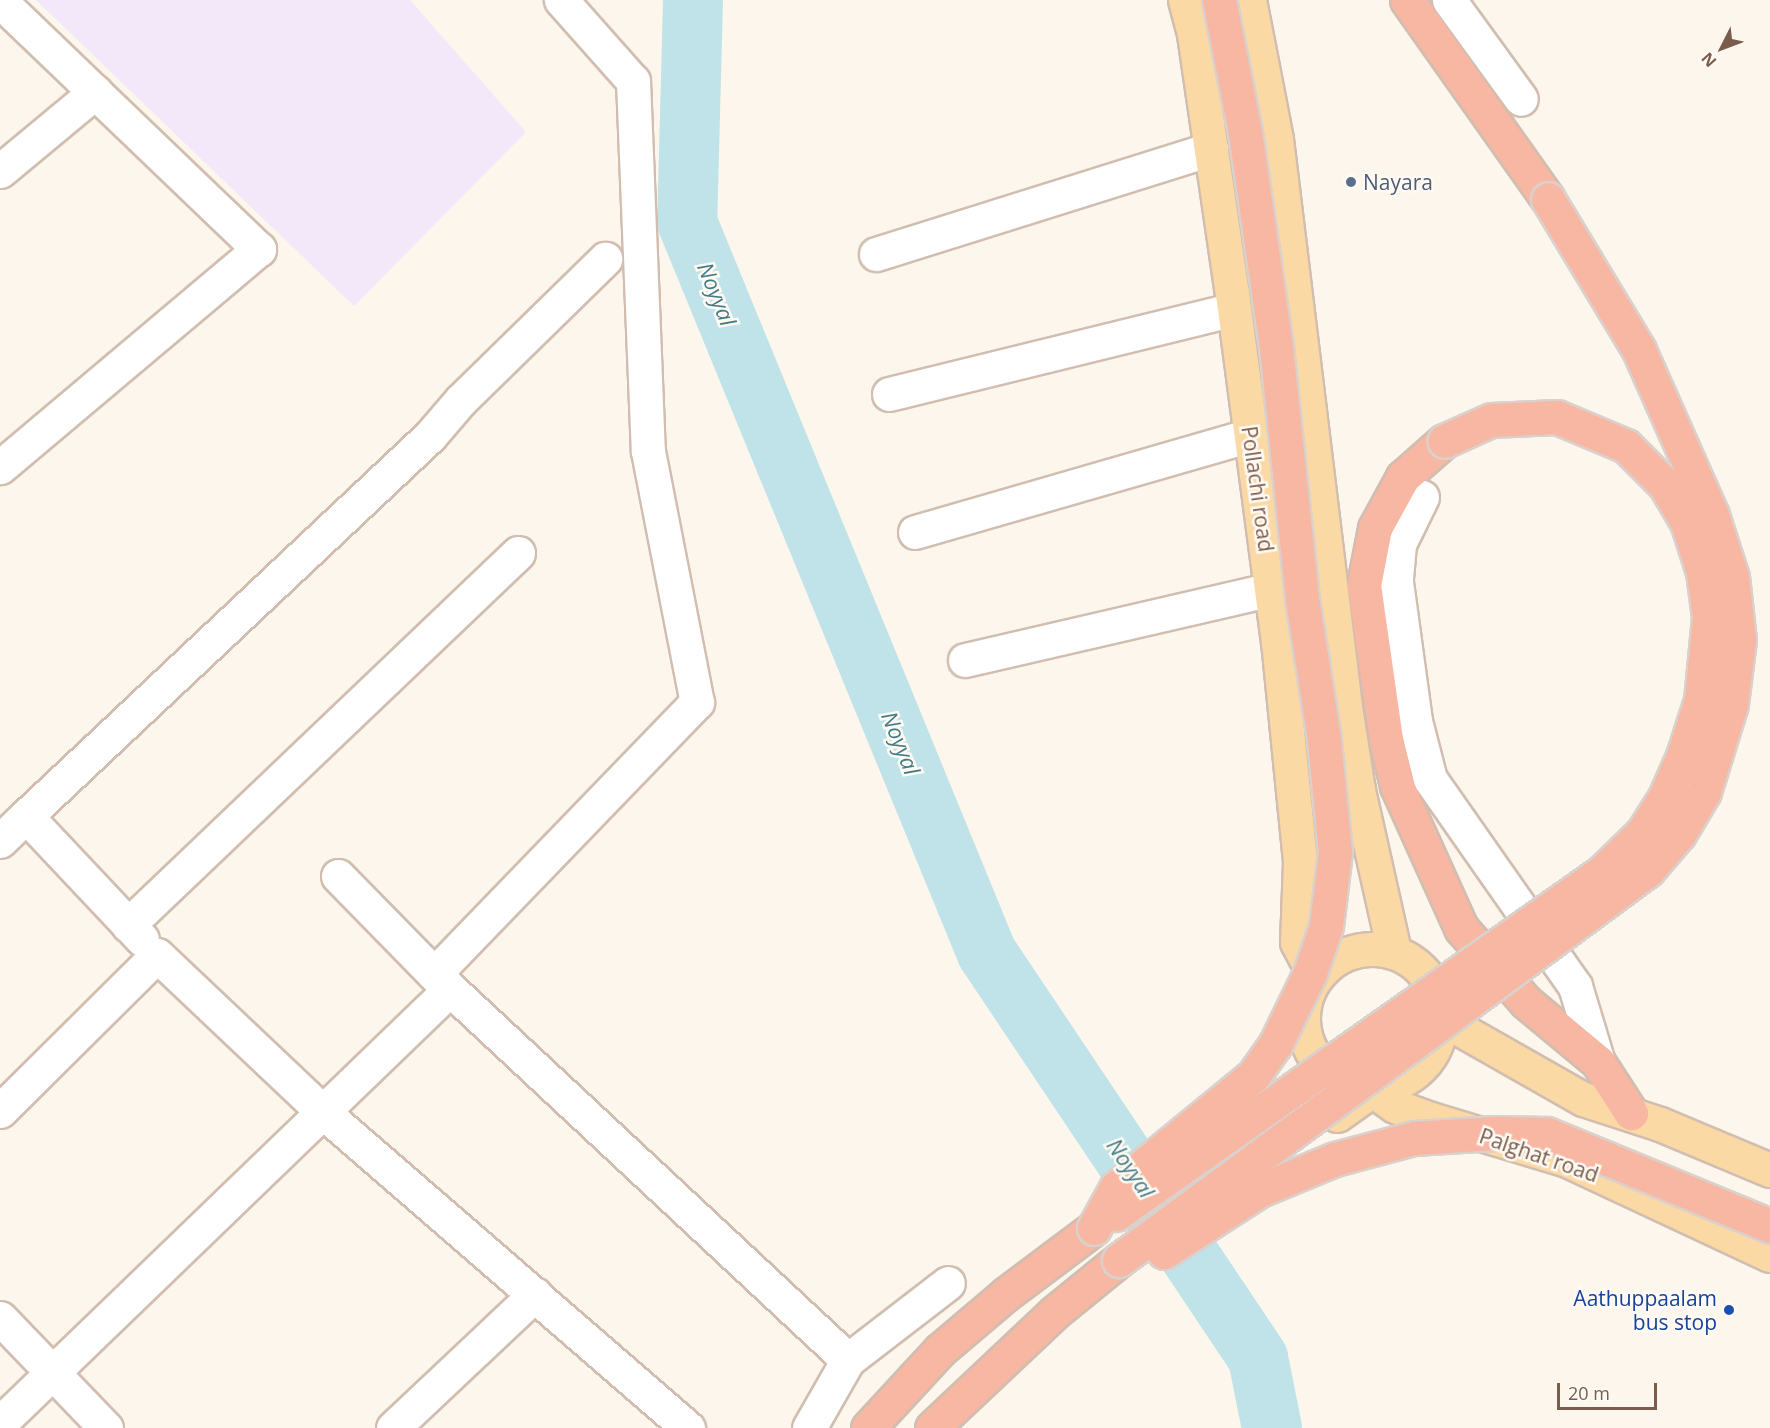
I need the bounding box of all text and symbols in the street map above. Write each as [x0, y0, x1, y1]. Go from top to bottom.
north arrow [1692, 18, 1752, 78]
text: N [1696, 48, 1721, 72]
place label: Nayara [1363, 169, 1433, 195]
marker: Nayara [1344, 175, 1358, 189]
water label: Noyyal [692, 258, 742, 330]
street label: Pollachi road [1237, 424, 1279, 554]
water label: Noyyal [876, 707, 926, 779]
street label: Palghat road [1476, 1123, 1602, 1187]
water label: Noyyal [1102, 1133, 1160, 1203]
place label: Aathuppaalam bus stop [1573, 1285, 1717, 1335]
marker: Aathuppaalam bus stop [1722, 1303, 1736, 1317]
scale bar [1560, 1371, 1660, 1409]
text: 20 m [1568, 1381, 1610, 1405]

